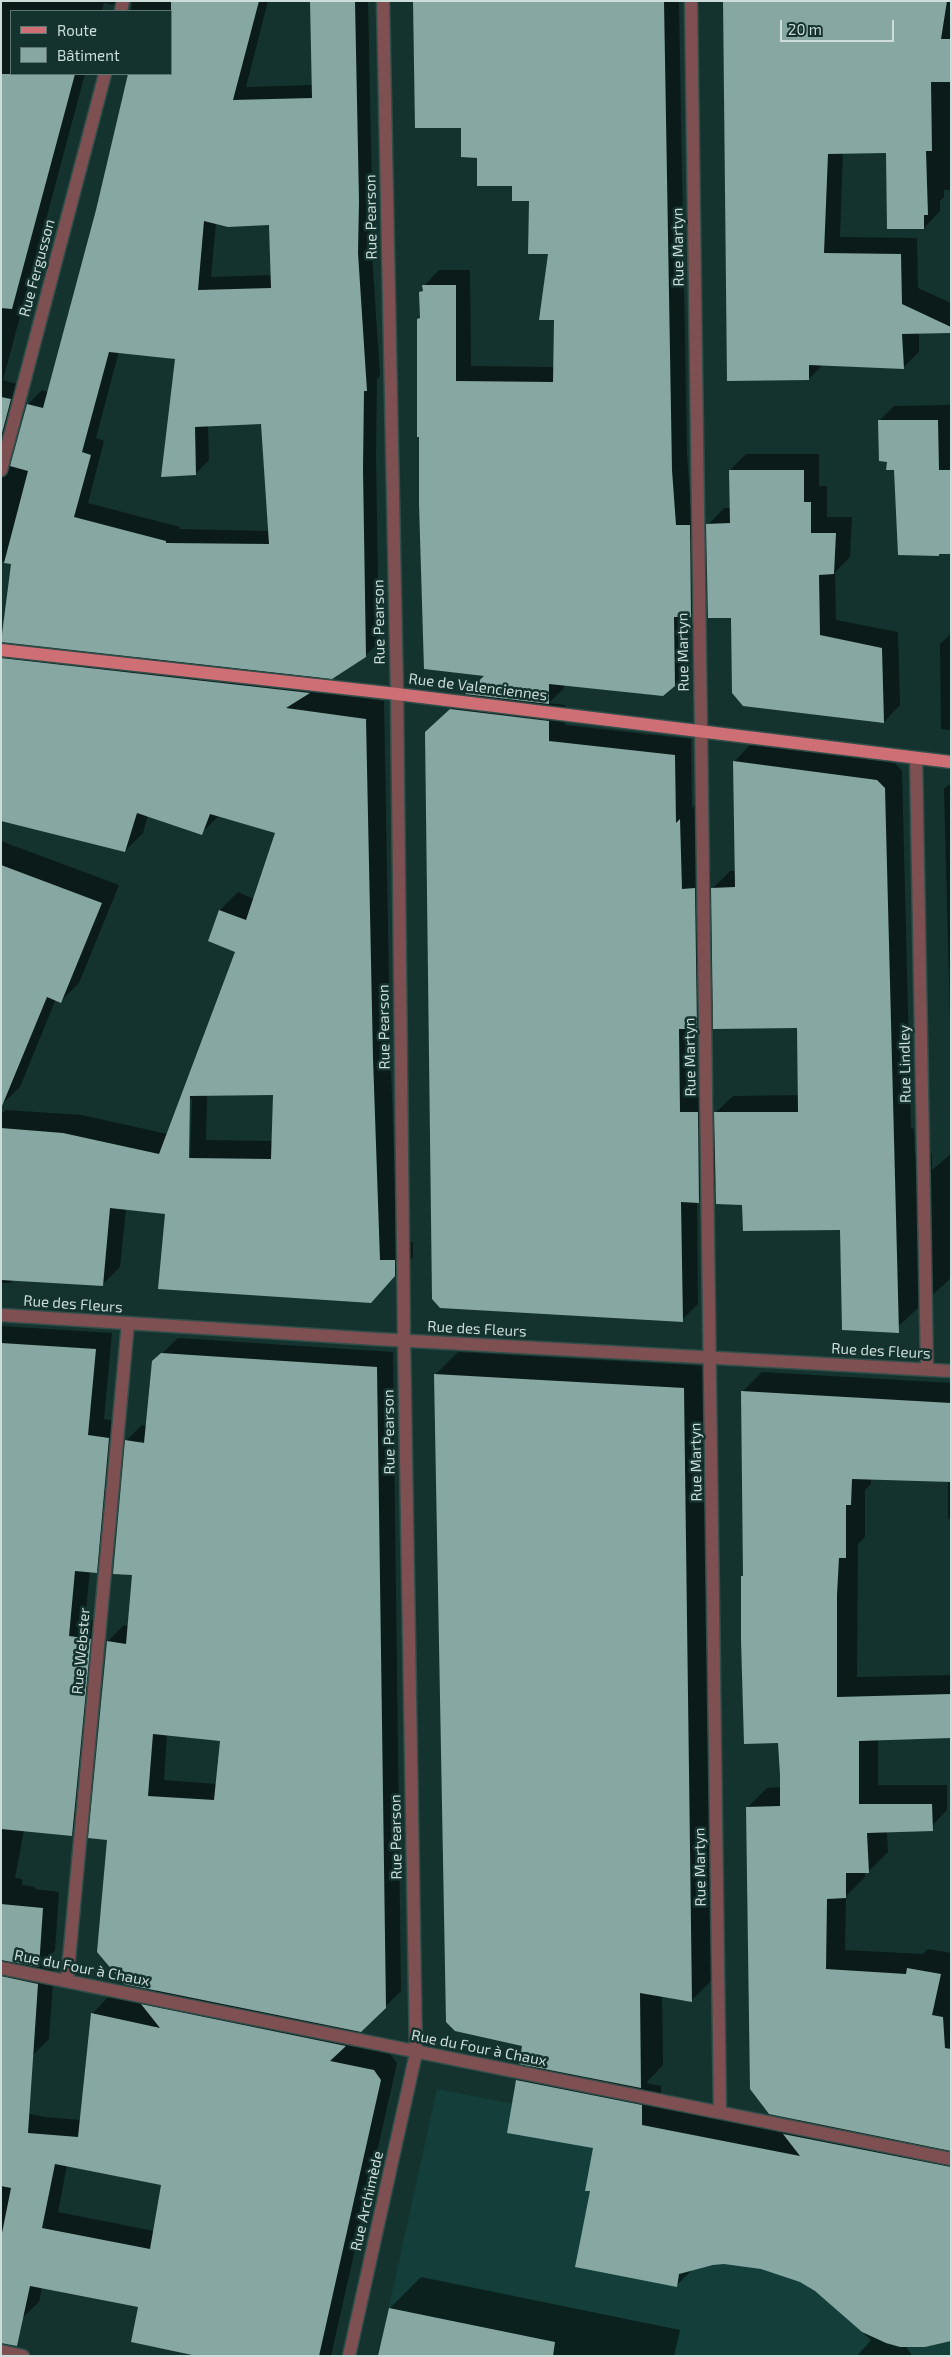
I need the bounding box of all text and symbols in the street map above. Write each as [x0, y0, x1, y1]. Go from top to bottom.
legend [10, 10, 172, 75]
scale bar [782, 10, 896, 42]
text: 20 m [788, 20, 822, 38]
text: Route [57, 21, 97, 39]
text: Bâtiment [57, 46, 120, 64]
street label: Rue Pearson [361, 174, 381, 260]
street label: Rue Martyn [668, 207, 688, 287]
street label: Rue Fergusson [15, 217, 59, 319]
street label: Rue Pearson [369, 579, 389, 665]
street label: Rue Martyn [673, 612, 693, 692]
street label: Rue de Valenciennes [408, 670, 548, 704]
street label: Rue Pearson [374, 984, 394, 1070]
street label: Rue Martyn [680, 1017, 700, 1097]
street label: Rue Lindley [895, 1025, 915, 1103]
street label: Rue des Fleurs [23, 1292, 123, 1316]
street label: Rue des Fleurs [427, 1317, 527, 1341]
street label: Rue des Fleurs [831, 1339, 931, 1363]
street label: Rue Pearson [379, 1389, 399, 1475]
street label: Rue Martyn [686, 1422, 706, 1502]
street label: Rue Webster [68, 1607, 94, 1695]
street label: Rue Pearson [386, 1794, 406, 1880]
street label: Rue Martyn [690, 1827, 710, 1907]
street label: Rue du Four à Chaux [13, 1946, 151, 1990]
street label: Rue du Four à Chaux [410, 2026, 548, 2070]
street label: Rue Archimède [347, 2149, 387, 2253]

